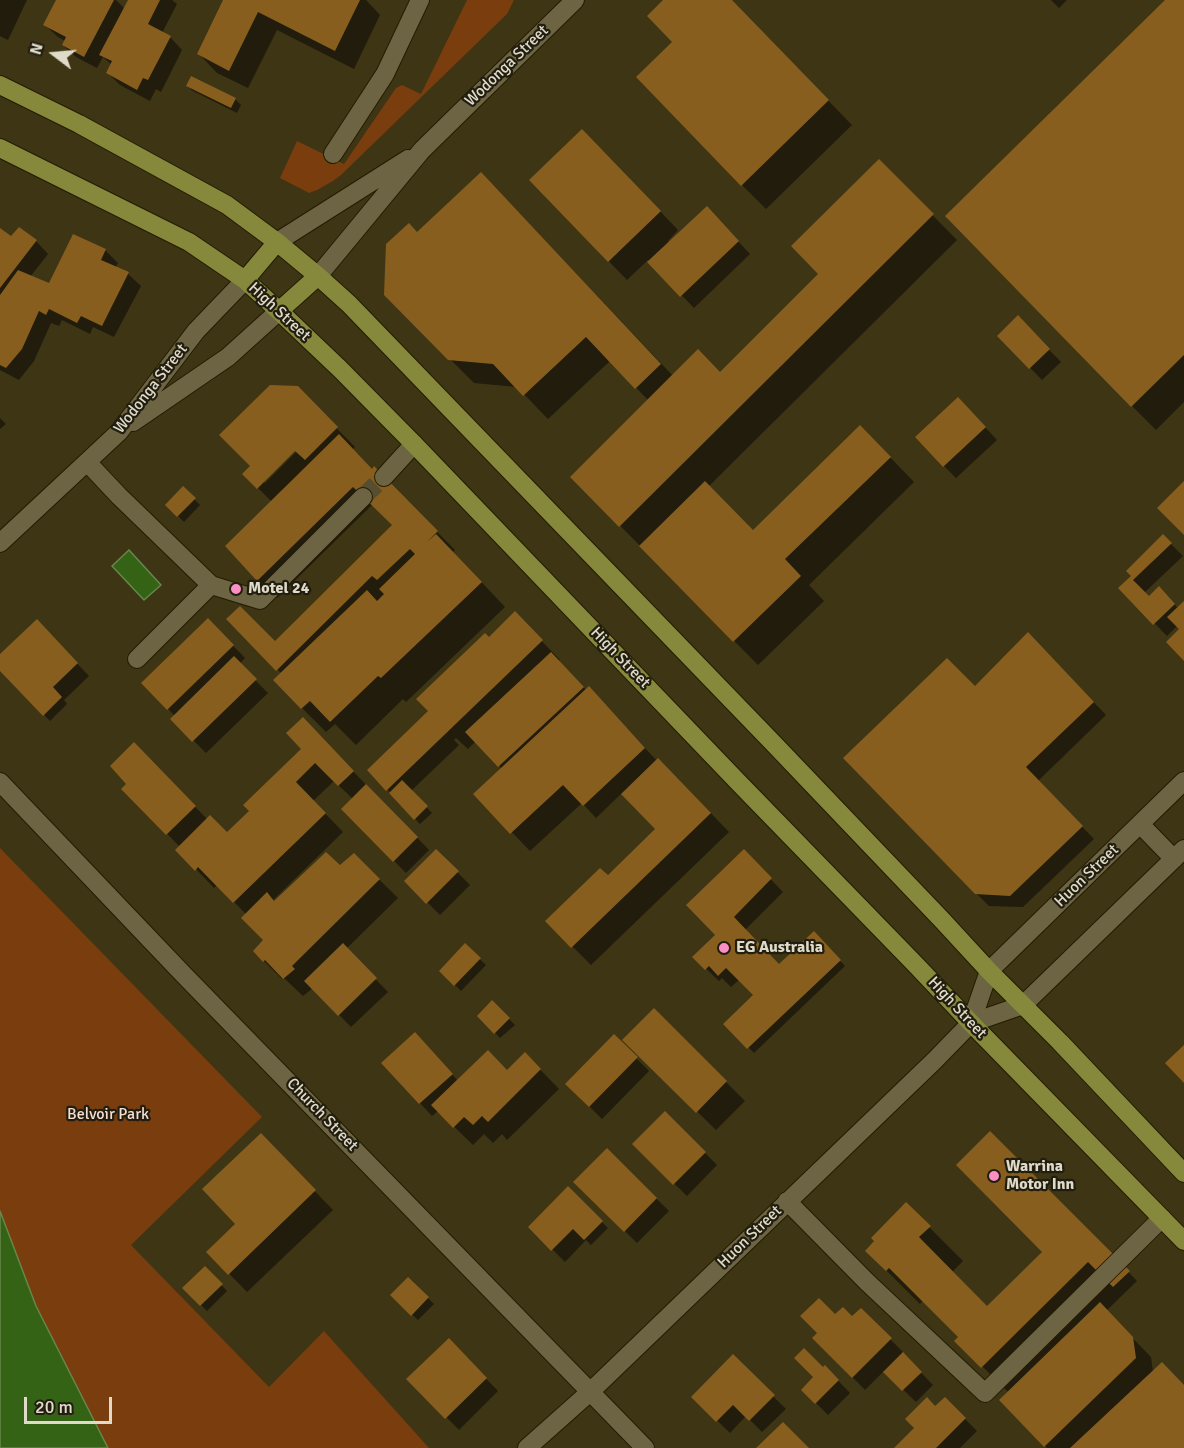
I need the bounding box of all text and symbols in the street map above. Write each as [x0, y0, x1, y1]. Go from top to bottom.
street label: Wodonga Street [461, 21, 553, 111]
north arrow [24, 24, 84, 84]
text: N [26, 41, 48, 57]
street label: High Street [244, 279, 314, 345]
street label: Wodonga Street [110, 340, 192, 438]
place label: Motel 24 [248, 579, 309, 599]
marker: Motel 24 [229, 582, 243, 596]
street label: High Street [586, 623, 654, 693]
street label: Huon Street [1051, 841, 1123, 911]
place label: EG Australia [736, 938, 823, 958]
marker: EG Australia [717, 941, 731, 955]
street label: High Street [924, 973, 990, 1043]
street label: Church Street [282, 1074, 362, 1156]
park label: Belvoir Park [67, 1105, 149, 1125]
place label: Warrina Motor Inn [1006, 1157, 1074, 1195]
marker: Warrina Motor Inn [987, 1169, 1001, 1183]
street label: Huon Street [714, 1202, 786, 1272]
scale bar [27, 1385, 116, 1423]
text: 20 m [35, 1396, 73, 1418]

